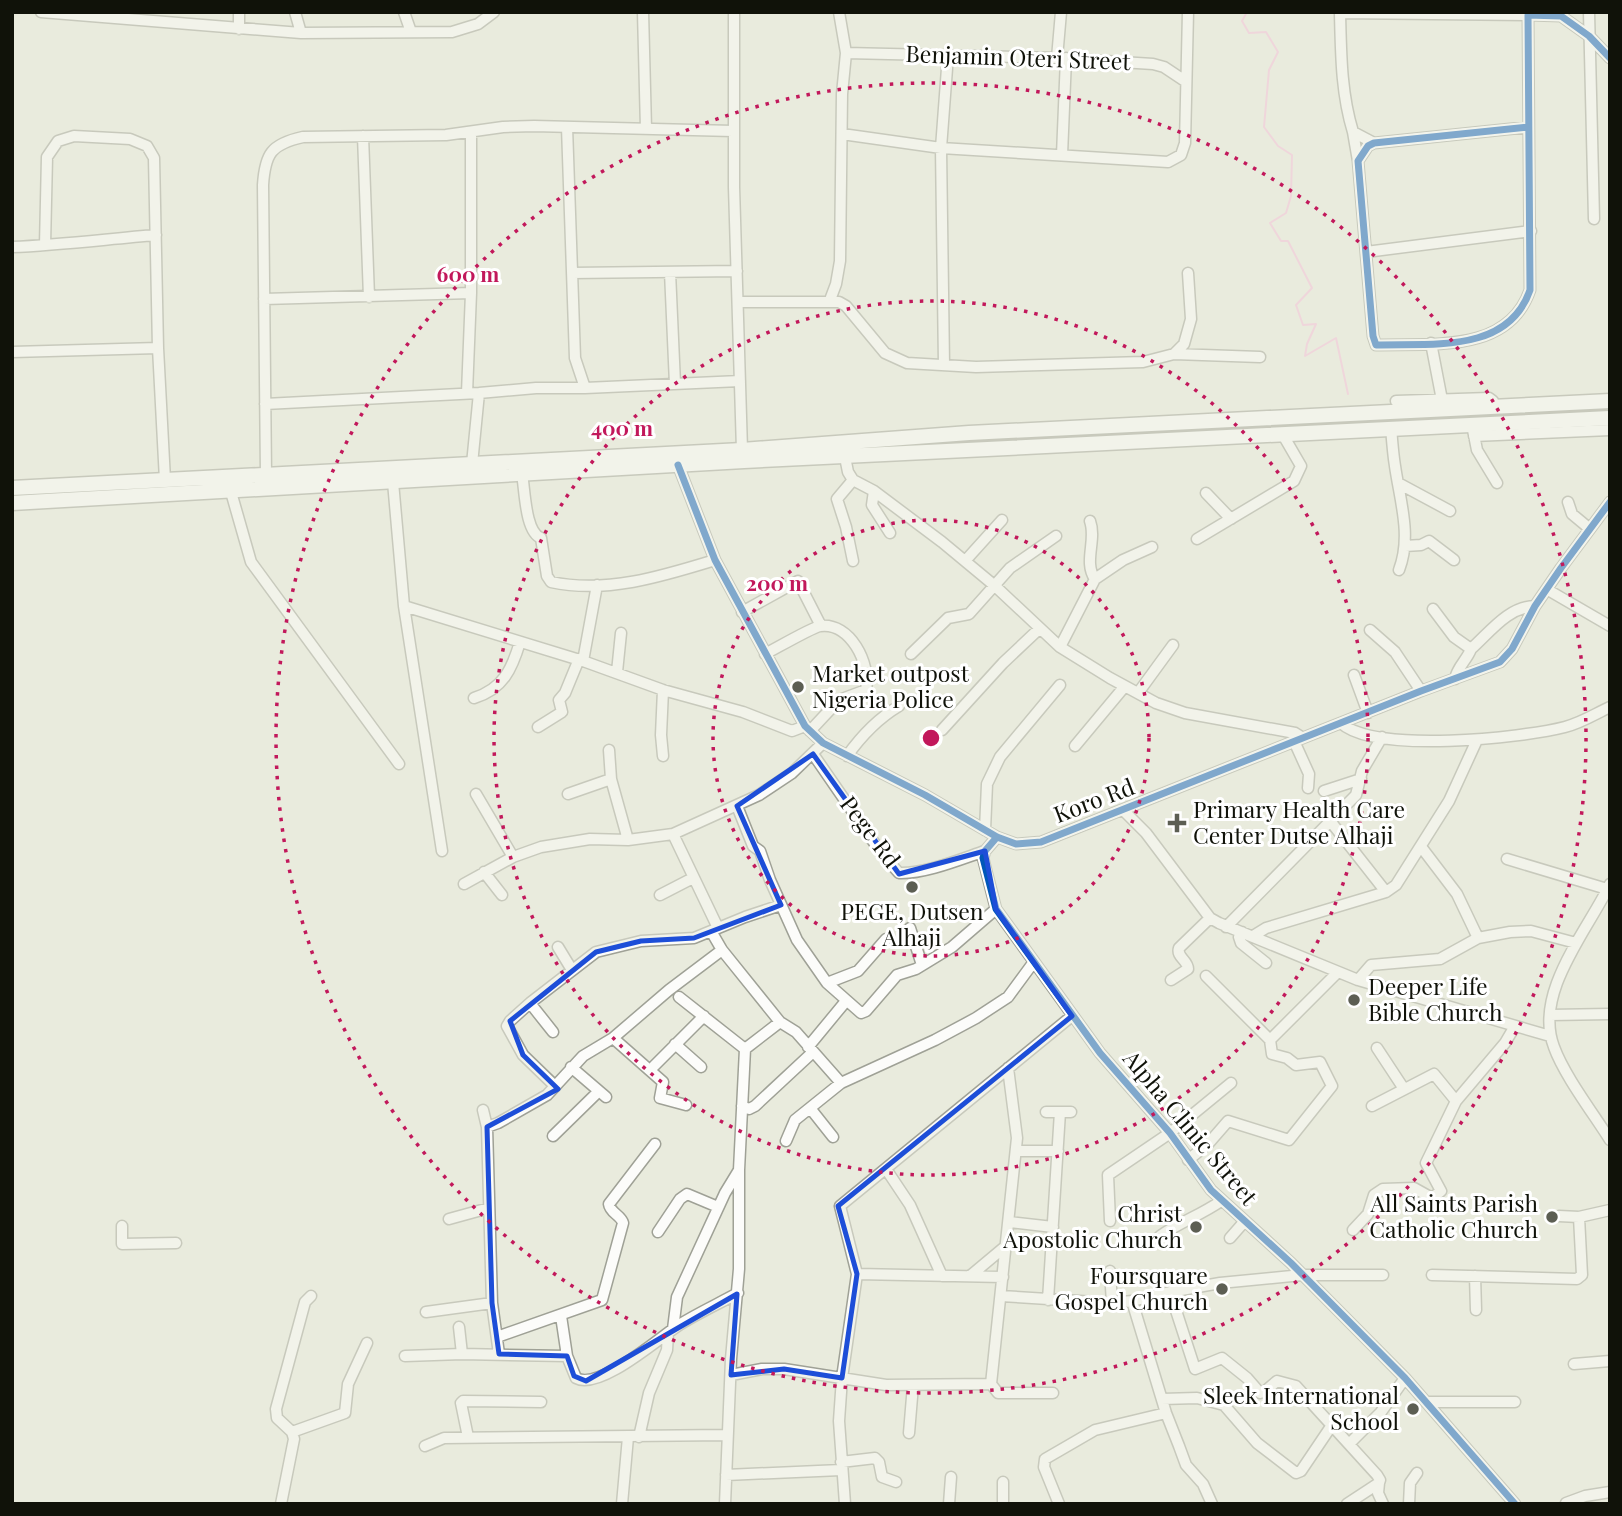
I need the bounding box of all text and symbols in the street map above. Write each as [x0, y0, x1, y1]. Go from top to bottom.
street label: Benjamin Oteri Street [905, 37, 1132, 76]
text: 600 m [437, 259, 499, 287]
text: 400 m [591, 413, 653, 441]
text: 200 m [746, 568, 808, 596]
place label: Market outpost Nigeria Police [812, 657, 970, 714]
marker: Market outpost Nigeria Police [790, 679, 806, 695]
centre of rings [919, 726, 943, 750]
street label: Koro Rd [1049, 770, 1138, 829]
street label: Pege Rd [834, 789, 908, 873]
place label: Primary Health Care Center Dutse Alhaji [1193, 793, 1405, 850]
marker: Primary Health Care Center Dutse Alhaji [1167, 813, 1187, 833]
marker: PEGE, Dutsen Alhaji [904, 879, 920, 895]
place label: PEGE, Dutsen Alhaji [840, 895, 984, 952]
place label: Deeper Life Bible Church [1368, 970, 1503, 1027]
marker: Deeper Life Bible Church [1346, 992, 1362, 1008]
street label: Alpha Clinic Street [1117, 1042, 1266, 1212]
place label: All Saints Parish Catholic Church [1369, 1187, 1538, 1244]
place label: Christ Apostolic Church [1002, 1197, 1183, 1254]
marker: All Saints Parish Catholic Church [1544, 1209, 1560, 1225]
marker: Christ Apostolic Church [1188, 1219, 1204, 1235]
place label: Foursquare Gospel Church [1054, 1259, 1208, 1316]
marker: Foursquare Gospel Church [1214, 1281, 1230, 1297]
place label: Sleek International School [1203, 1379, 1399, 1436]
marker: Sleek International School [1405, 1401, 1421, 1417]

